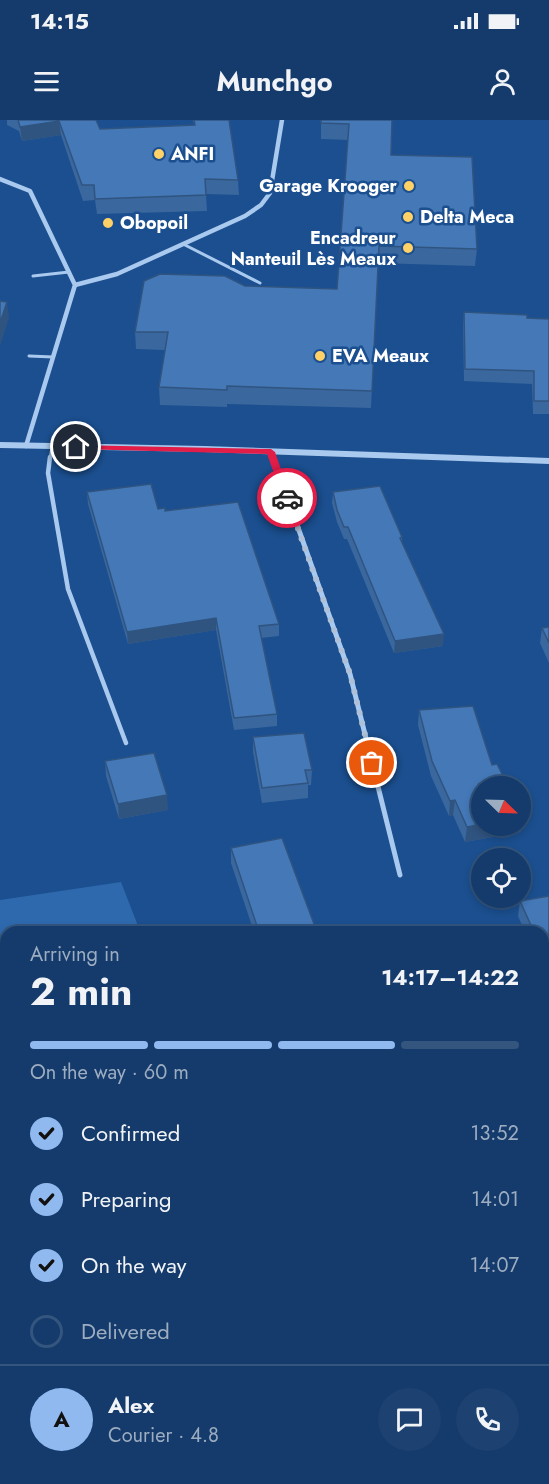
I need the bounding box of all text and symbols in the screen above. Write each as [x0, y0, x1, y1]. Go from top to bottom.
text: 14:15 [30, 5, 89, 37]
text: Munchgo [216, 62, 333, 101]
icon: menu [30, 65, 63, 98]
icon: person [486, 65, 519, 98]
place label: ANFI [170, 141, 214, 167]
marker: ANFI [152, 147, 166, 161]
place label: Garage Krooger [259, 173, 398, 199]
marker: Garage Krooger [402, 179, 416, 193]
place label: Delta Meca [420, 204, 514, 230]
place label: Obopoil [120, 210, 188, 236]
marker: Delta Meca [401, 210, 415, 224]
marker: Obopoil [101, 216, 115, 230]
place label: Encadreur Nanteuil Lès Meaux [231, 225, 397, 272]
marker: Encadreur Nanteuil Lès Meaux [401, 241, 415, 255]
place label: EVA Meaux [332, 343, 429, 369]
marker: EVA Meaux [313, 349, 327, 363]
pin [50, 421, 101, 472]
icon: home [59, 430, 92, 463]
courier [257, 468, 317, 528]
icon: car [271, 482, 304, 515]
pin [346, 737, 397, 788]
icon: bag [355, 746, 388, 779]
north arrow [471, 776, 531, 836]
map controls [471, 776, 531, 908]
button: locate [471, 848, 531, 908]
text: Arriving in [30, 940, 120, 969]
text: 14:17–14:22 [381, 961, 519, 993]
text: 2 min [30, 963, 132, 1020]
text: On the way · 60 m [30, 1058, 189, 1087]
icon: check [30, 1117, 63, 1150]
text: Confirmed [81, 1117, 180, 1149]
text: 13:52 [470, 1119, 519, 1148]
icon: check [30, 1183, 63, 1216]
text: Preparing [81, 1183, 172, 1215]
text: 14:01 [471, 1185, 519, 1214]
icon: check [30, 1249, 63, 1282]
text: On the way [81, 1249, 186, 1281]
text: 14:07 [470, 1251, 519, 1280]
text: Delivered [81, 1315, 170, 1347]
button: chat [378, 1388, 441, 1451]
button: phone [456, 1388, 519, 1451]
text: Alex [108, 1389, 154, 1421]
text: A [53, 1403, 70, 1435]
text: Courier · 4.8 [108, 1421, 219, 1450]

